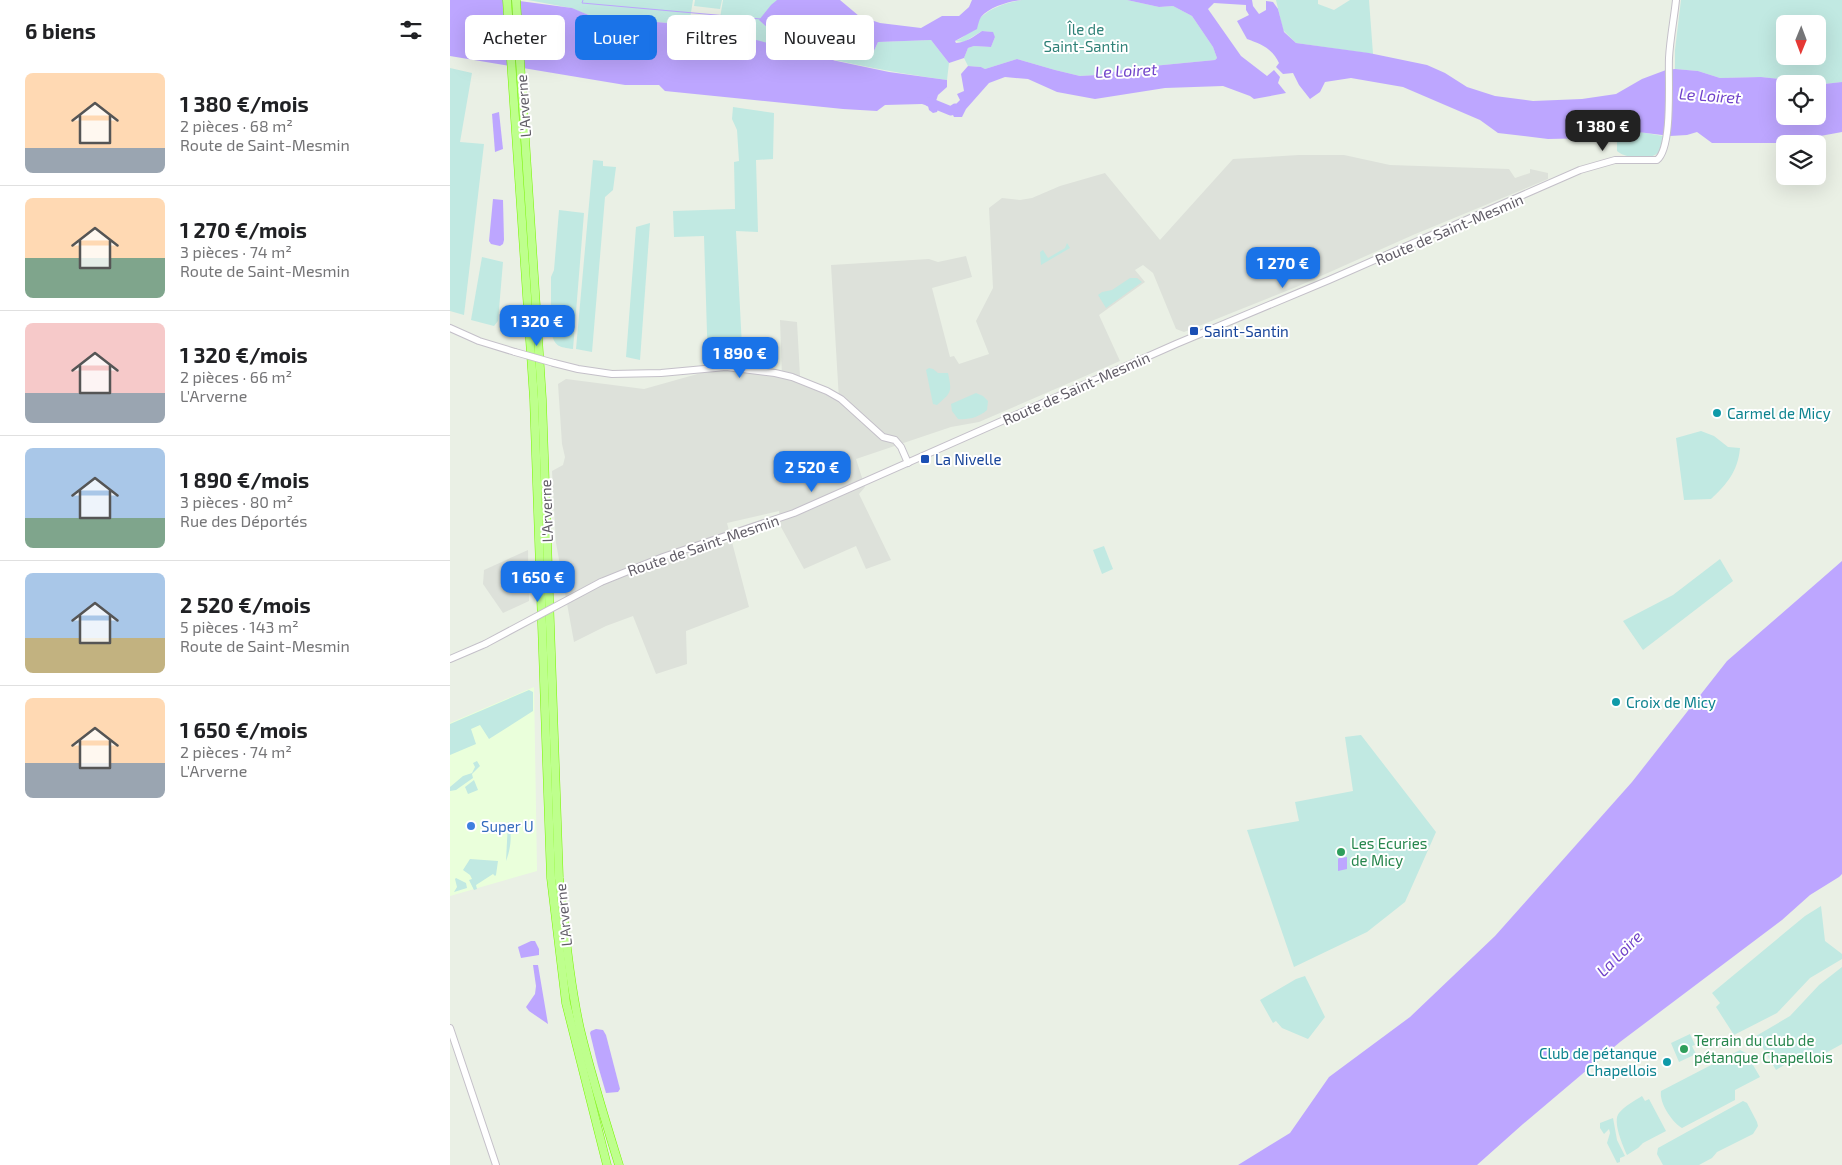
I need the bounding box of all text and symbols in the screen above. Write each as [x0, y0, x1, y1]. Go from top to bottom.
chip: Acheter [465, 15, 565, 60]
chip: Louer [575, 15, 657, 60]
chip: Filtres [667, 15, 756, 60]
chip: Nouveau [766, 15, 874, 60]
north arrow [1776, 15, 1826, 65]
map controls [1776, 15, 1826, 185]
icon: filters [397, 16, 425, 44]
text: 6 biens [25, 18, 96, 43]
park label: Île de Saint-Santin [1044, 20, 1128, 55]
water label: Le Loiret [1095, 59, 1158, 81]
street label: L'Arverne [512, 74, 534, 138]
button: locate [1776, 75, 1826, 125]
water label: Le Loiret [1678, 83, 1743, 107]
text: 1 380 €/mois [180, 91, 309, 116]
icon: home [65, 93, 125, 153]
pin: 1 380 € [1557, 110, 1649, 152]
text: 2 pièces · 68 m² [180, 116, 293, 135]
text: 1 380 € [1576, 116, 1630, 135]
text: Route de Saint-Mesmin [180, 135, 350, 154]
button: layers [1776, 135, 1826, 185]
street label: Route de Saint-Mesmin [1372, 190, 1526, 268]
text: 1 270 €/mois [180, 217, 307, 242]
icon: home [65, 218, 125, 278]
text: 3 pièces · 74 m² [180, 242, 292, 261]
pin: 1 270 € [1237, 246, 1329, 289]
text: 1 270 € [1257, 253, 1309, 272]
text: Route de Saint-Mesmin [180, 261, 350, 280]
pin: 1 320 € [491, 304, 583, 347]
text: 1 320 € [511, 311, 563, 330]
place label: Saint-Santin [1204, 322, 1289, 340]
marker: Saint-Santin [1188, 325, 1200, 337]
pin: 1 890 € [694, 336, 786, 379]
text: 1 320 €/mois [180, 342, 308, 367]
icon: home [65, 343, 125, 403]
text: 1 890 € [713, 343, 767, 362]
street label: Route de Saint-Mesmin [1000, 347, 1152, 429]
text: 2 pièces · 66 m² [180, 367, 292, 386]
text: L'Arverne [180, 386, 247, 405]
place label: Carmel de Micy [1727, 404, 1831, 422]
marker: Carmel de Micy [1711, 407, 1723, 419]
pin: 2 520 € [766, 450, 858, 493]
place label: La Nivelle [935, 450, 1001, 468]
marker: La Nivelle [919, 453, 931, 465]
text: 2 520 € [785, 457, 839, 476]
text: 1 890 €/mois [180, 467, 309, 492]
icon: home [65, 468, 125, 528]
street label: L'Arverne [536, 479, 556, 543]
text: 3 pièces · 80 m² [180, 492, 293, 511]
text: Rue des Déportés [180, 511, 307, 530]
street label: Route de Saint-Mesmin [625, 511, 781, 579]
pin: 1 650 € [492, 560, 584, 603]
text: 1 650 € [512, 567, 564, 586]
text: 2 520 €/mois [180, 592, 311, 617]
icon: home [65, 593, 125, 653]
text: 5 pièces · 143 m² [180, 617, 299, 636]
text: Route de Saint-Mesmin [180, 636, 350, 655]
place label: Croix de Micy [1626, 693, 1716, 711]
marker: Croix de Micy [1610, 696, 1622, 708]
text: 1 650 €/mois [180, 717, 308, 742]
icon: home [65, 718, 125, 778]
text: 2 pièces · 74 m² [180, 742, 292, 761]
text: L'Arverne [180, 761, 247, 780]
place label: Super U [481, 817, 534, 835]
marker: Super U [465, 820, 477, 832]
place label: Les Ecuries de Micy [1351, 834, 1427, 869]
marker: Les Ecuries de Micy [1335, 846, 1347, 858]
street label: L'Arverne [551, 883, 575, 947]
water label: La Loire [1592, 926, 1646, 980]
place label: Terrain du club de pétanque Chapellois [1694, 1031, 1833, 1066]
marker: Terrain du club de pétanque Chapellois [1678, 1043, 1690, 1055]
place label: Club de pétanque Chapellois [1539, 1044, 1657, 1079]
marker: Club de pétanque Chapellois [1661, 1056, 1673, 1068]

